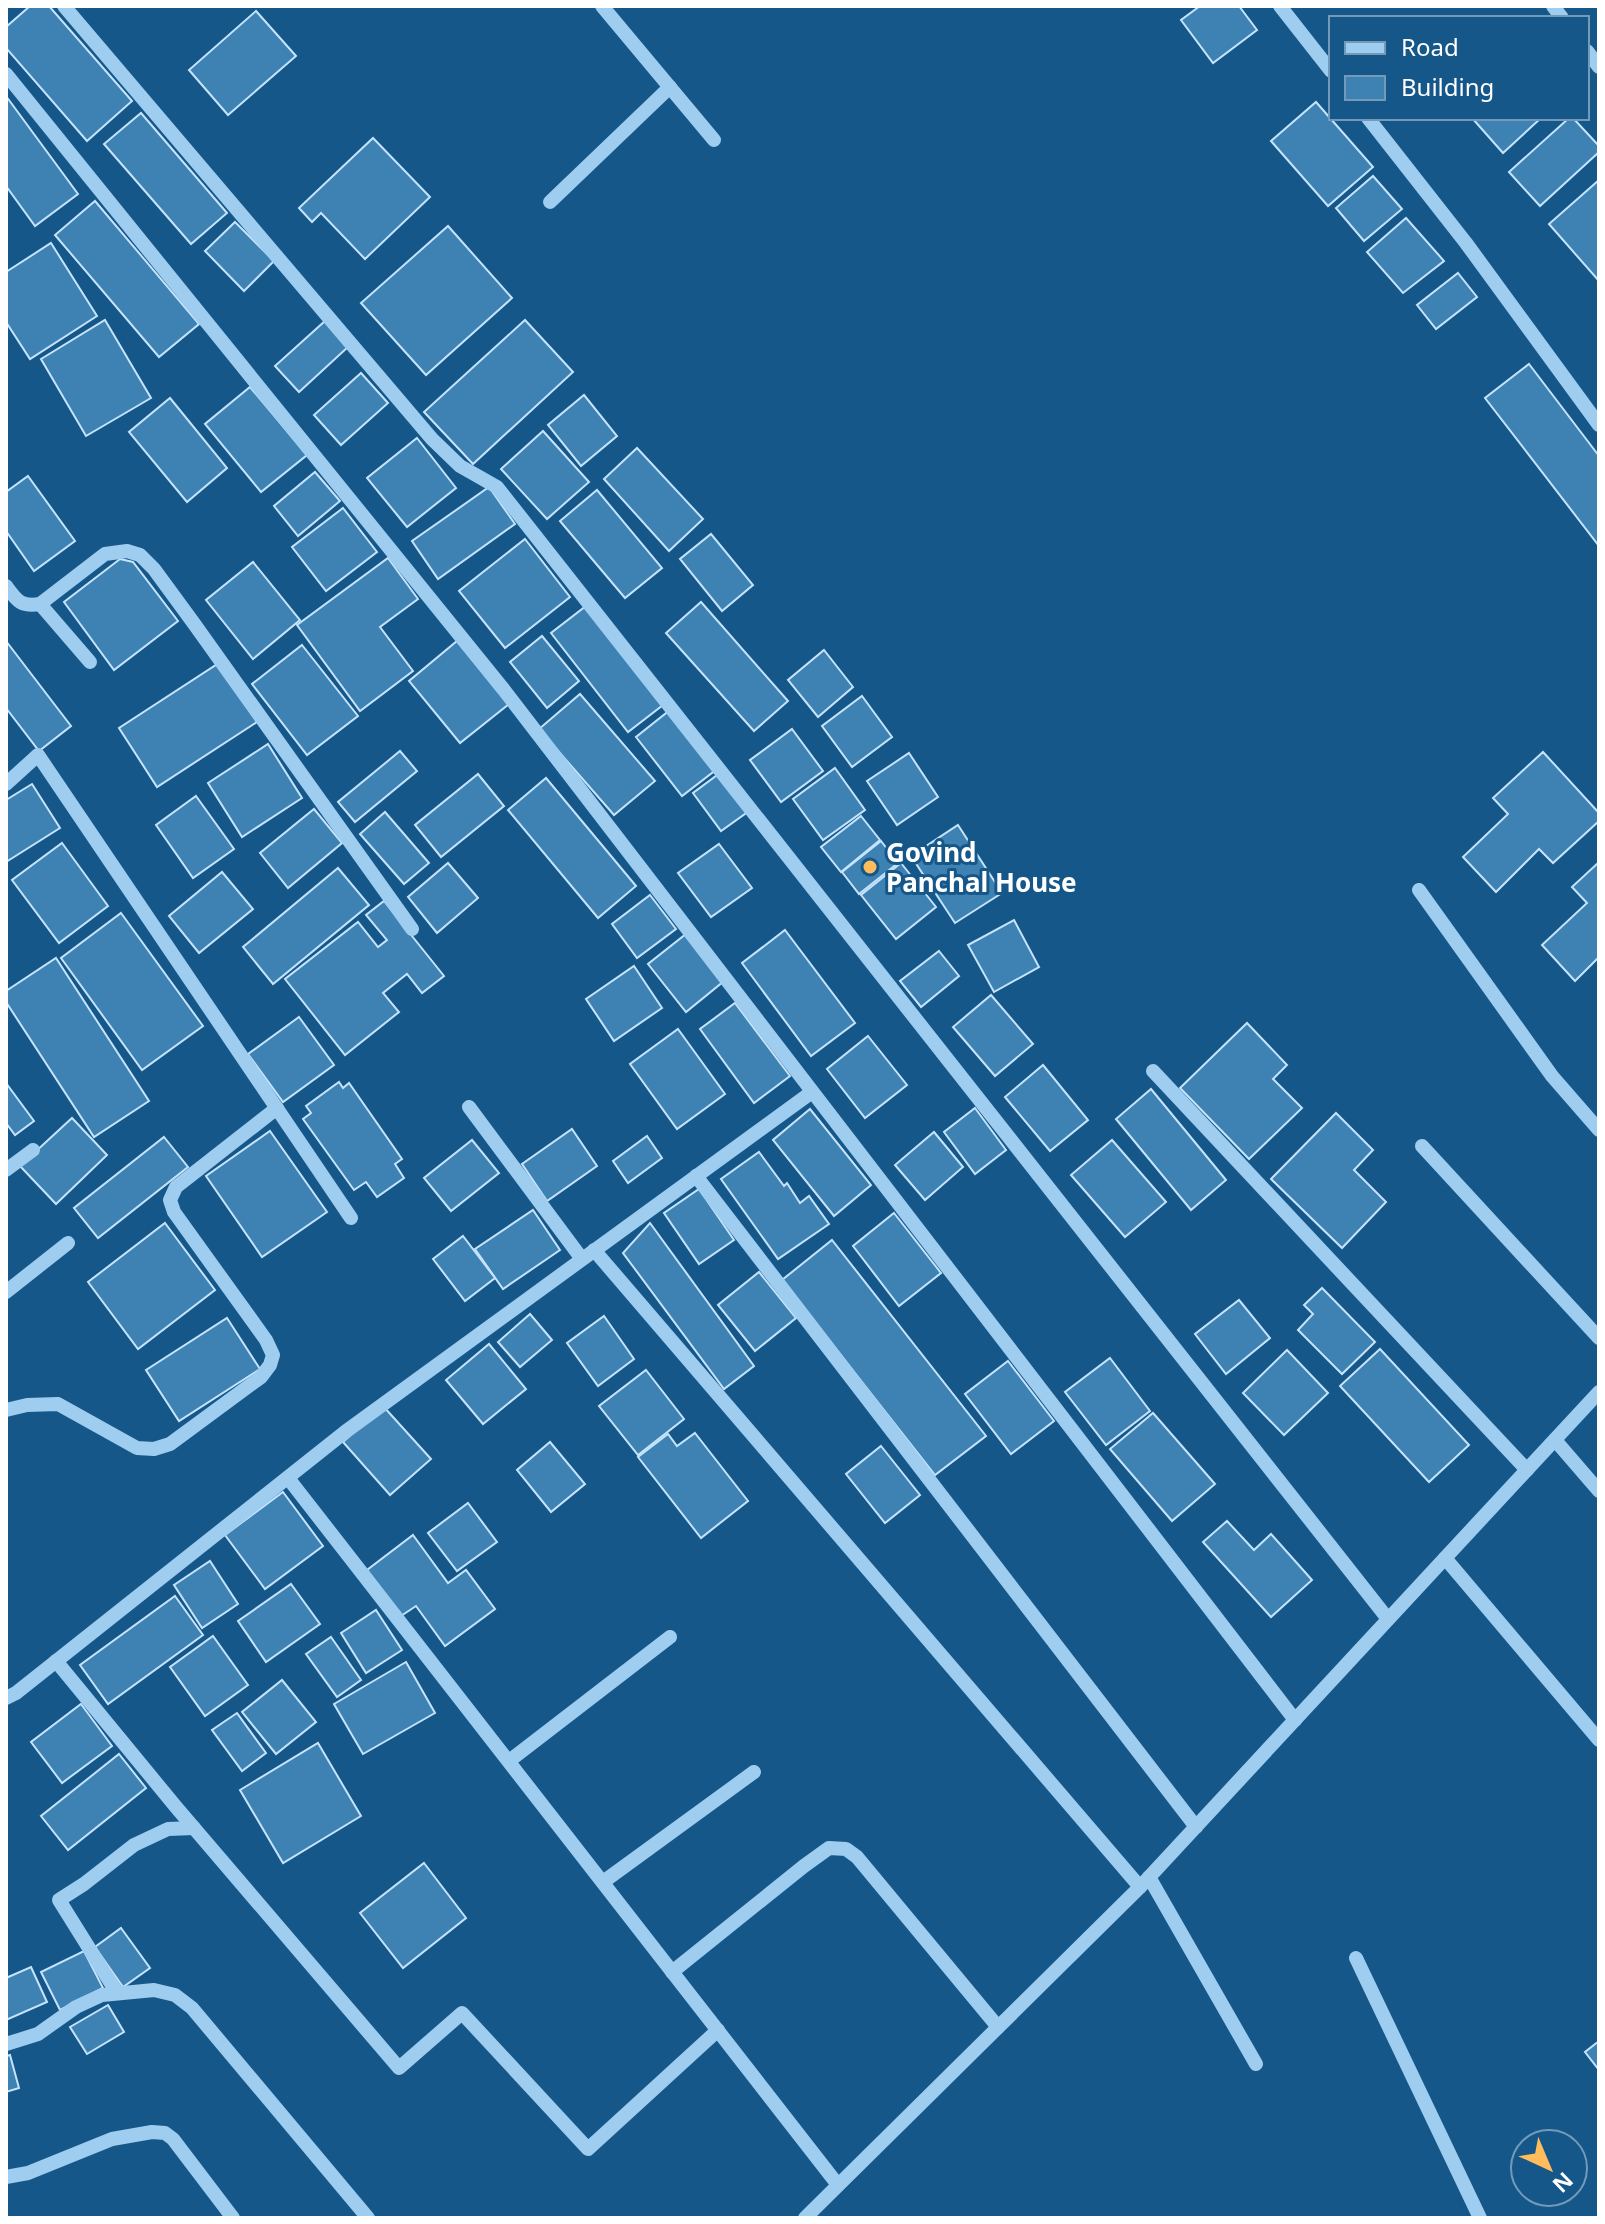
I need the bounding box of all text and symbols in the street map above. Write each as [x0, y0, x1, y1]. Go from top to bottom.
legend [1329, 16, 1589, 120]
text: Road [1401, 30, 1459, 63]
text: Building [1401, 70, 1494, 103]
place label: Govind Panchal House [886, 834, 1077, 900]
marker: Govind Panchal House [861, 858, 879, 876]
north arrow [1509, 2128, 1589, 2208]
text: N [1547, 2166, 1580, 2200]

